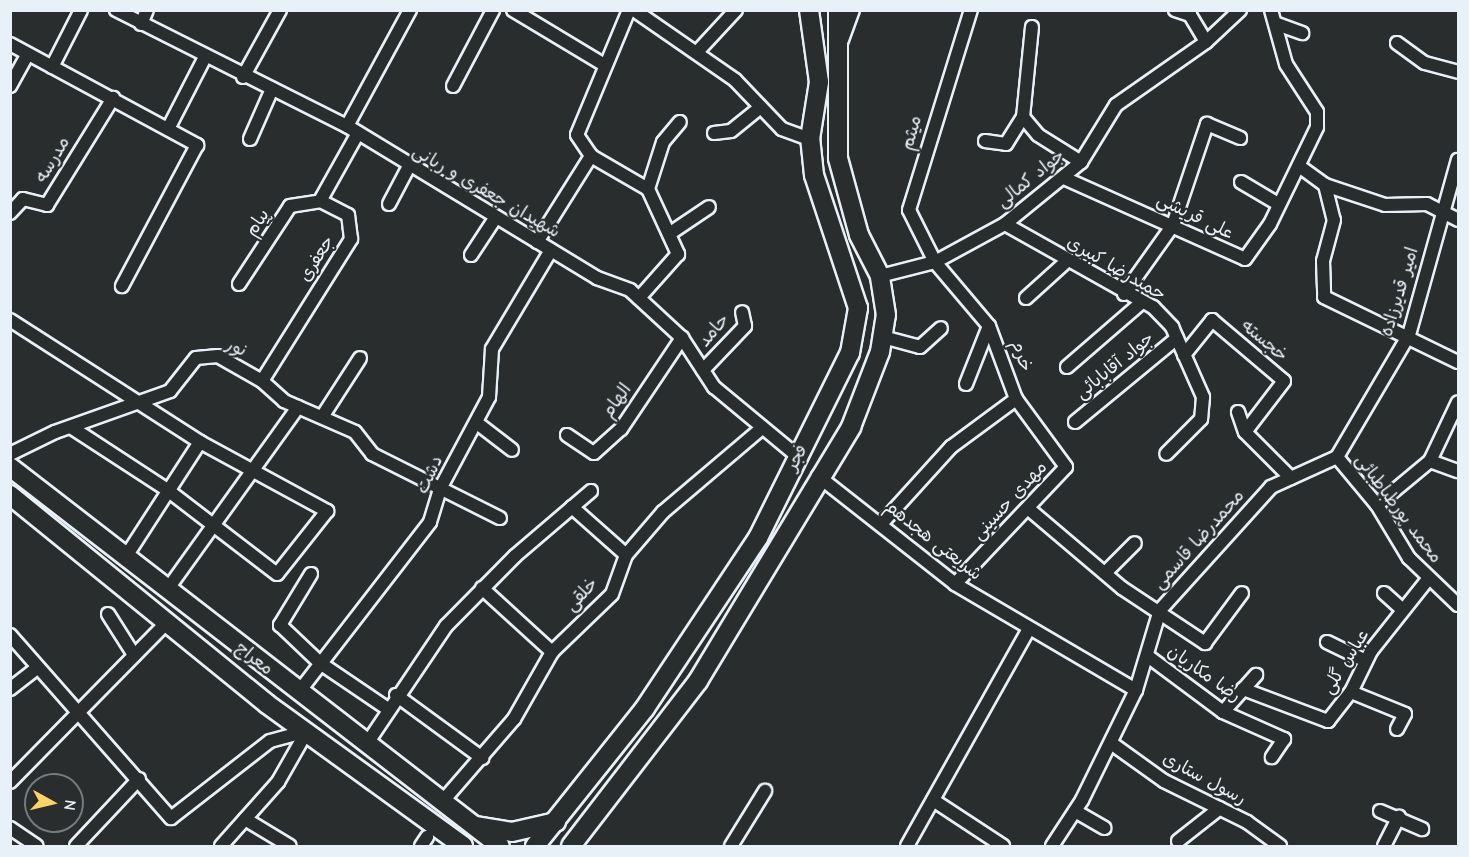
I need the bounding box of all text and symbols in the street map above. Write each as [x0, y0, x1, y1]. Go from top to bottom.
street label: میثم [897, 113, 927, 153]
street label: مدرسه [31, 133, 75, 187]
street label: شهیدان جعفری و ربانی [408, 141, 564, 243]
street label: جواد کمالی [993, 145, 1069, 213]
street label: علی قریشی [1153, 189, 1237, 245]
street label: پیام [241, 205, 275, 241]
street label: جعفری [295, 232, 339, 286]
street label: حمیدرضا کبیری [1063, 232, 1169, 306]
street label: امیر قدیرزاده [1376, 245, 1424, 339]
street label: حامد [694, 310, 734, 352]
street label: خجسته [1236, 315, 1292, 367]
street label: جواد آقابابائی [1071, 328, 1159, 404]
street label: نور [222, 334, 250, 362]
street label: خرم [1006, 337, 1036, 375]
street label: الهام [597, 380, 637, 422]
street label: فجر [781, 441, 813, 475]
street label: محمد پورطباطبائی [1350, 450, 1446, 568]
street label: دشت [412, 452, 448, 498]
street label: مهدی حسینی [968, 457, 1052, 545]
street label: محمدرضا قاسمی [1149, 486, 1249, 594]
street label: شریعتی هجدهم [880, 496, 986, 586]
street label: خلقی [561, 574, 603, 616]
street label: عباس گلی [1318, 626, 1374, 698]
street label: معراج [231, 638, 277, 680]
street label: رضا مکاریان [1163, 641, 1245, 707]
street label: رسول ستاری [1159, 748, 1249, 810]
north arrow [24, 773, 84, 833]
text: N [60, 799, 79, 812]

